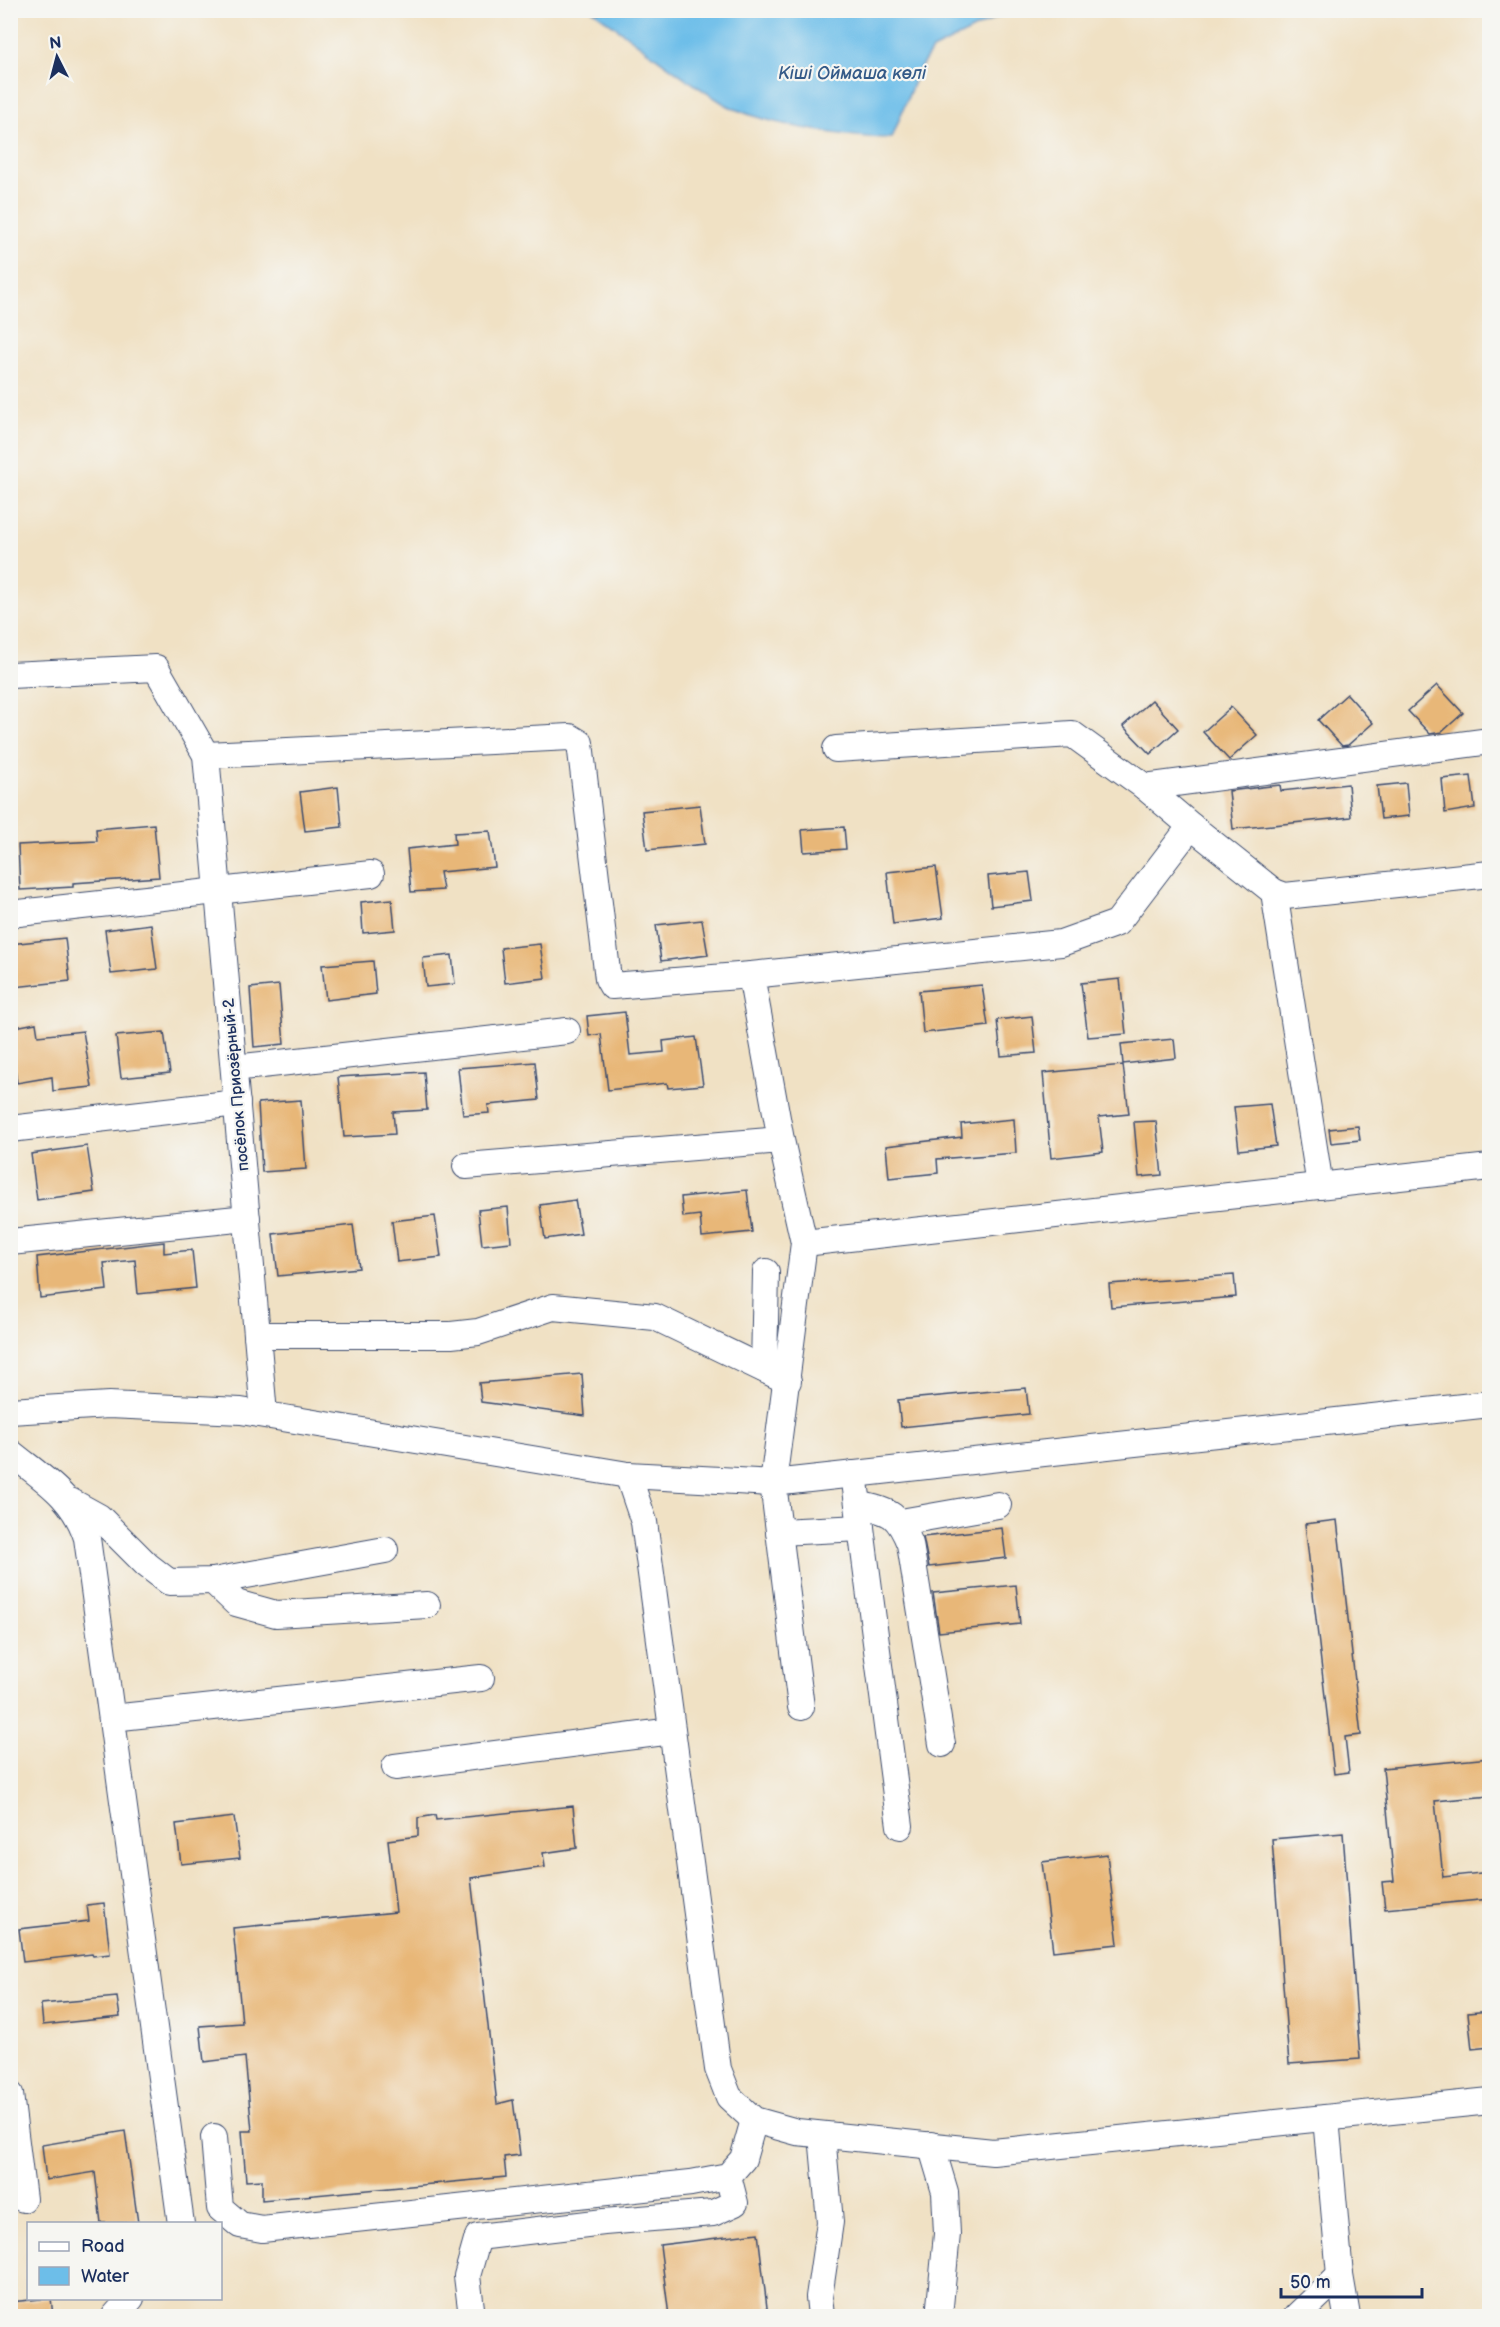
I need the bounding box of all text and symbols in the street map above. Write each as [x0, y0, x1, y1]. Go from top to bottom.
north arrow [27, 27, 87, 87]
text: N [49, 33, 63, 54]
water label: Кіші Оймаша көлi [778, 63, 927, 84]
street label: посёлок Приозёрный-2 [219, 997, 254, 1172]
legend [27, 2222, 222, 2300]
text: Road [81, 2236, 125, 2257]
scale bar [1281, 2261, 1422, 2299]
text: Water [81, 2266, 129, 2287]
text: 50 m [1290, 2272, 1331, 2293]

